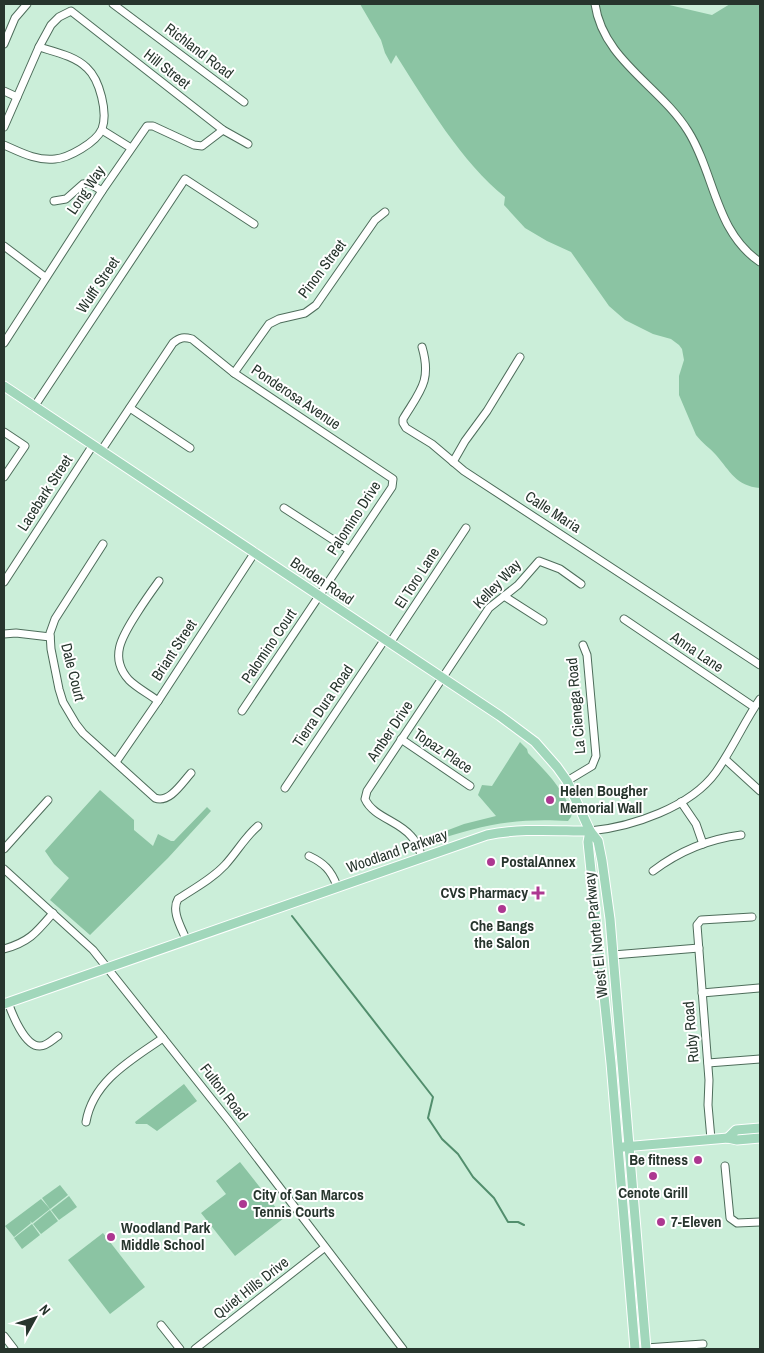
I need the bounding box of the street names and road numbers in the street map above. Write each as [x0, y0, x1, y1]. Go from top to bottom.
street label: Richland Road [160, 18, 238, 83]
street label: Hill Street [140, 44, 195, 94]
street label: Long Way [62, 160, 110, 218]
street label: Pinon Street [293, 235, 351, 302]
street label: Wulff Street [71, 252, 124, 317]
street label: Ponderosa Avenue [247, 359, 345, 434]
street label: Lacebark Street [12, 450, 77, 535]
street label: Palomino Drive [322, 476, 386, 559]
street label: Calle Maria [521, 486, 585, 538]
street label: El Toro Lane [389, 543, 444, 612]
street label: Borden Road [286, 552, 358, 610]
street label: Kelley Way [468, 554, 526, 613]
street label: Palomino Court [236, 604, 302, 687]
street label: Briant Street [146, 615, 202, 684]
street label: Anna Lane [666, 626, 728, 677]
street label: Dale Court [56, 641, 91, 703]
street label: La Cienega Road [561, 657, 590, 755]
street label: Tierra Dura Road [287, 660, 358, 751]
street label: Amber Drive [361, 696, 418, 766]
street label: Topaz Place [410, 723, 477, 778]
street label: Woodland Parkway [343, 823, 451, 878]
street label: West El Norte Parkway [578, 870, 613, 999]
street label: Ruby Road [677, 1000, 704, 1064]
street label: Fulton Road [195, 1059, 253, 1125]
street label: Quiet Hills Drive [209, 1251, 293, 1324]

